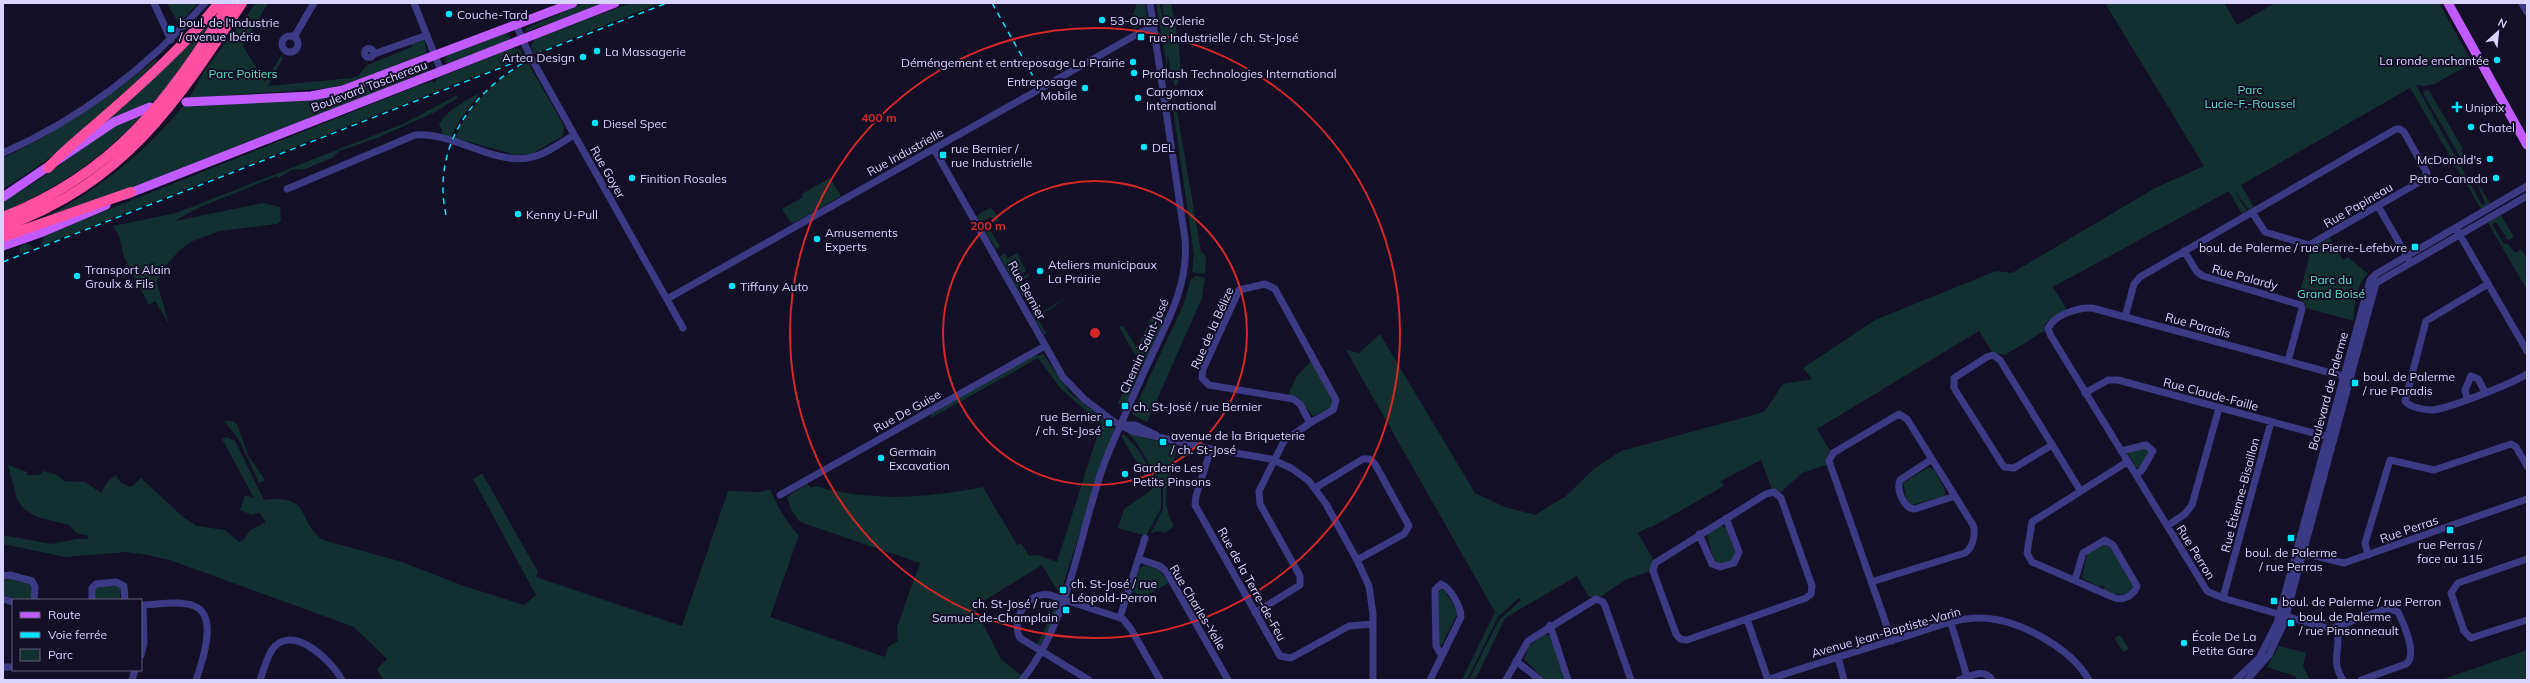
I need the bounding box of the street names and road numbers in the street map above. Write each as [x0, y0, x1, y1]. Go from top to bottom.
street label: Boulevard Taschereau [309, 57, 429, 115]
street label: Rue Industrielle [864, 125, 946, 179]
street label: Rue Goyer [587, 143, 629, 201]
street label: Rue Papineau [2321, 179, 2395, 231]
street label: Rue Bernier [1005, 258, 1050, 322]
street label: Rue Palardy [2210, 261, 2280, 293]
street label: Rue de la Bélize [1187, 285, 1237, 371]
street label: Chemin Saint-José [1116, 296, 1172, 396]
street label: Rue Paradis [2164, 309, 2232, 341]
street label: Boulevard de Palerme [2305, 330, 2351, 452]
street label: Rue Claude-Faille [2162, 374, 2260, 414]
street label: Rue De Guise [871, 386, 943, 436]
street label: Rue Étienne-Bisaillon [2217, 436, 2263, 554]
street label: Rue Perras [2378, 512, 2440, 546]
street label: Rue Perron [2173, 522, 2219, 582]
street label: Rue de la Terre-de-Feu [1215, 525, 1289, 643]
street label: Rue Charles-Yelle [1167, 562, 1229, 652]
street label: Avenue Jean-Baptiste-Varin [1810, 603, 1962, 661]

